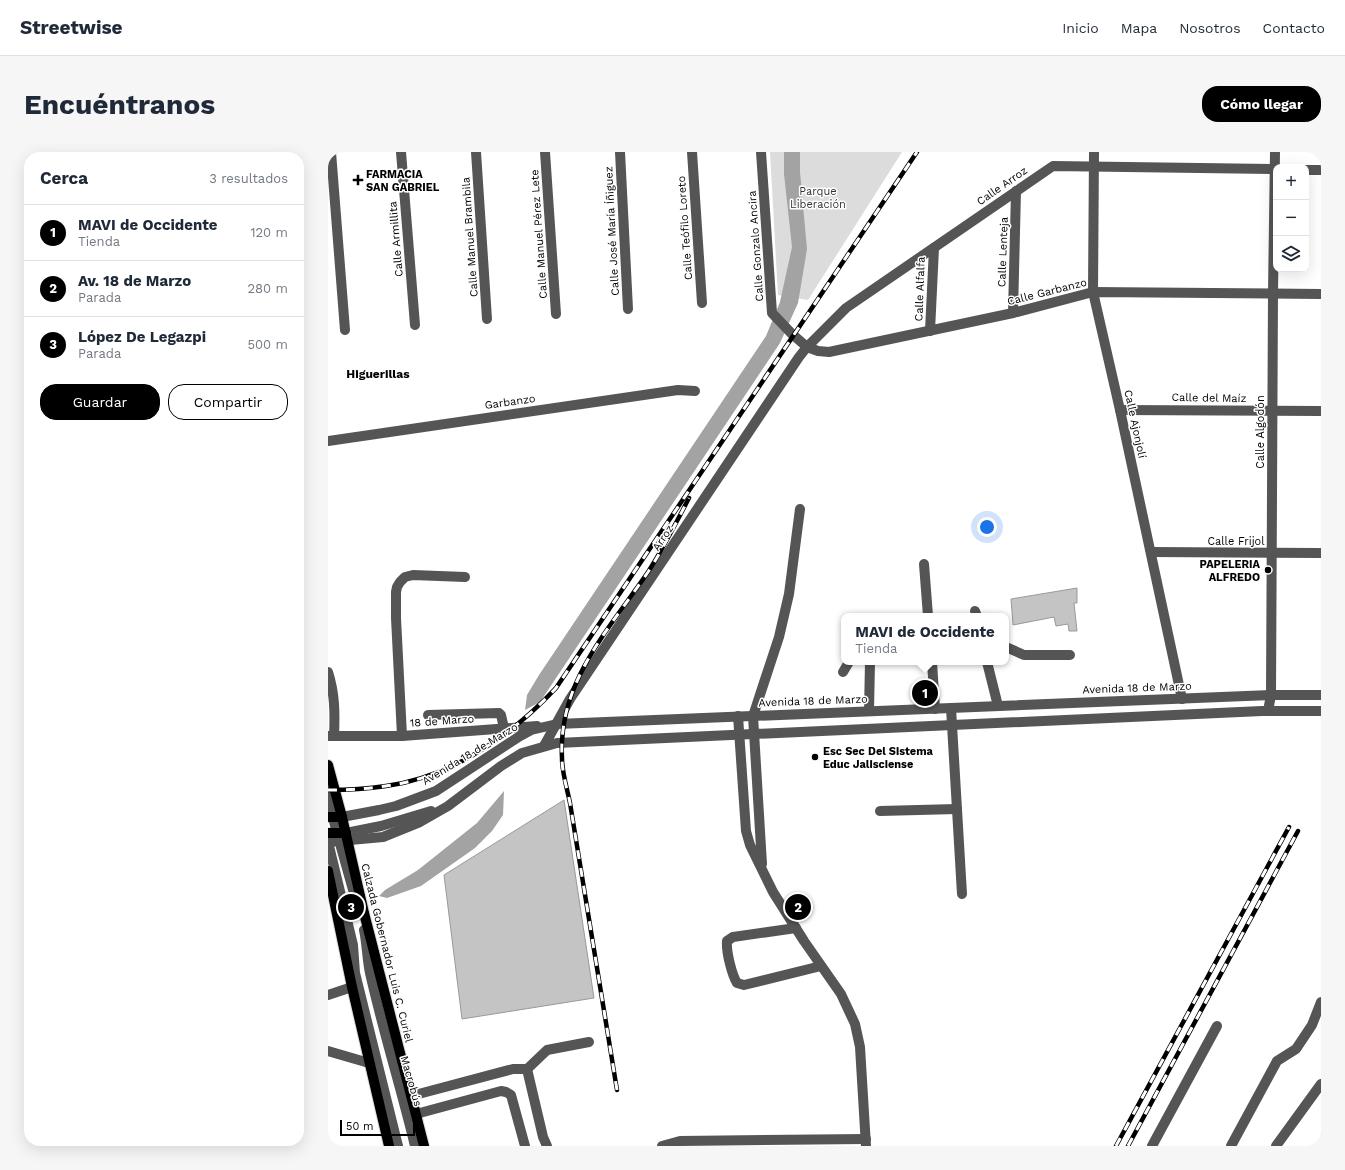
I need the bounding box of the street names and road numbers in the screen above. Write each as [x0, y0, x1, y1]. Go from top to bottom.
street label: Calle Arroz [974, 164, 1030, 208]
street label: Calle José María Íñiguez [601, 166, 622, 296]
street label: Calle Manuel Pérez Lete [528, 169, 550, 299]
street label: Calle Manuel Brambila [459, 176, 481, 298]
street label: Calle Teófilo Loreto [675, 176, 695, 280]
street label: Calle Gonzalo Ancira [746, 190, 766, 302]
street label: Calle Armillita [386, 201, 406, 277]
street label: Calle Lenteja [995, 217, 1011, 287]
street label: Calle Alfalfa [912, 256, 928, 322]
street label: Calle Garbanzo [1006, 276, 1088, 308]
street label: Calle Ajonjolí [1121, 389, 1149, 459]
street label: Calle del Maíz [1171, 391, 1247, 405]
street label: Garbanzo [484, 392, 536, 412]
street label: Calle Algodón [1254, 395, 1267, 469]
street label: Arroz [650, 522, 676, 553]
street label: Calle Frijol [1207, 535, 1265, 548]
street label: Avenida 18 de Marzo [1082, 680, 1192, 696]
street label: Avenida 18 de Marzo [758, 693, 868, 709]
street label: 18 de Marzo [409, 712, 475, 730]
street label: Avenida 18 de Marzo [420, 720, 520, 788]
street label: Calzada Gobernador Luis C. Curiel [358, 862, 416, 1044]
street label: Macrobús [398, 1054, 424, 1108]

